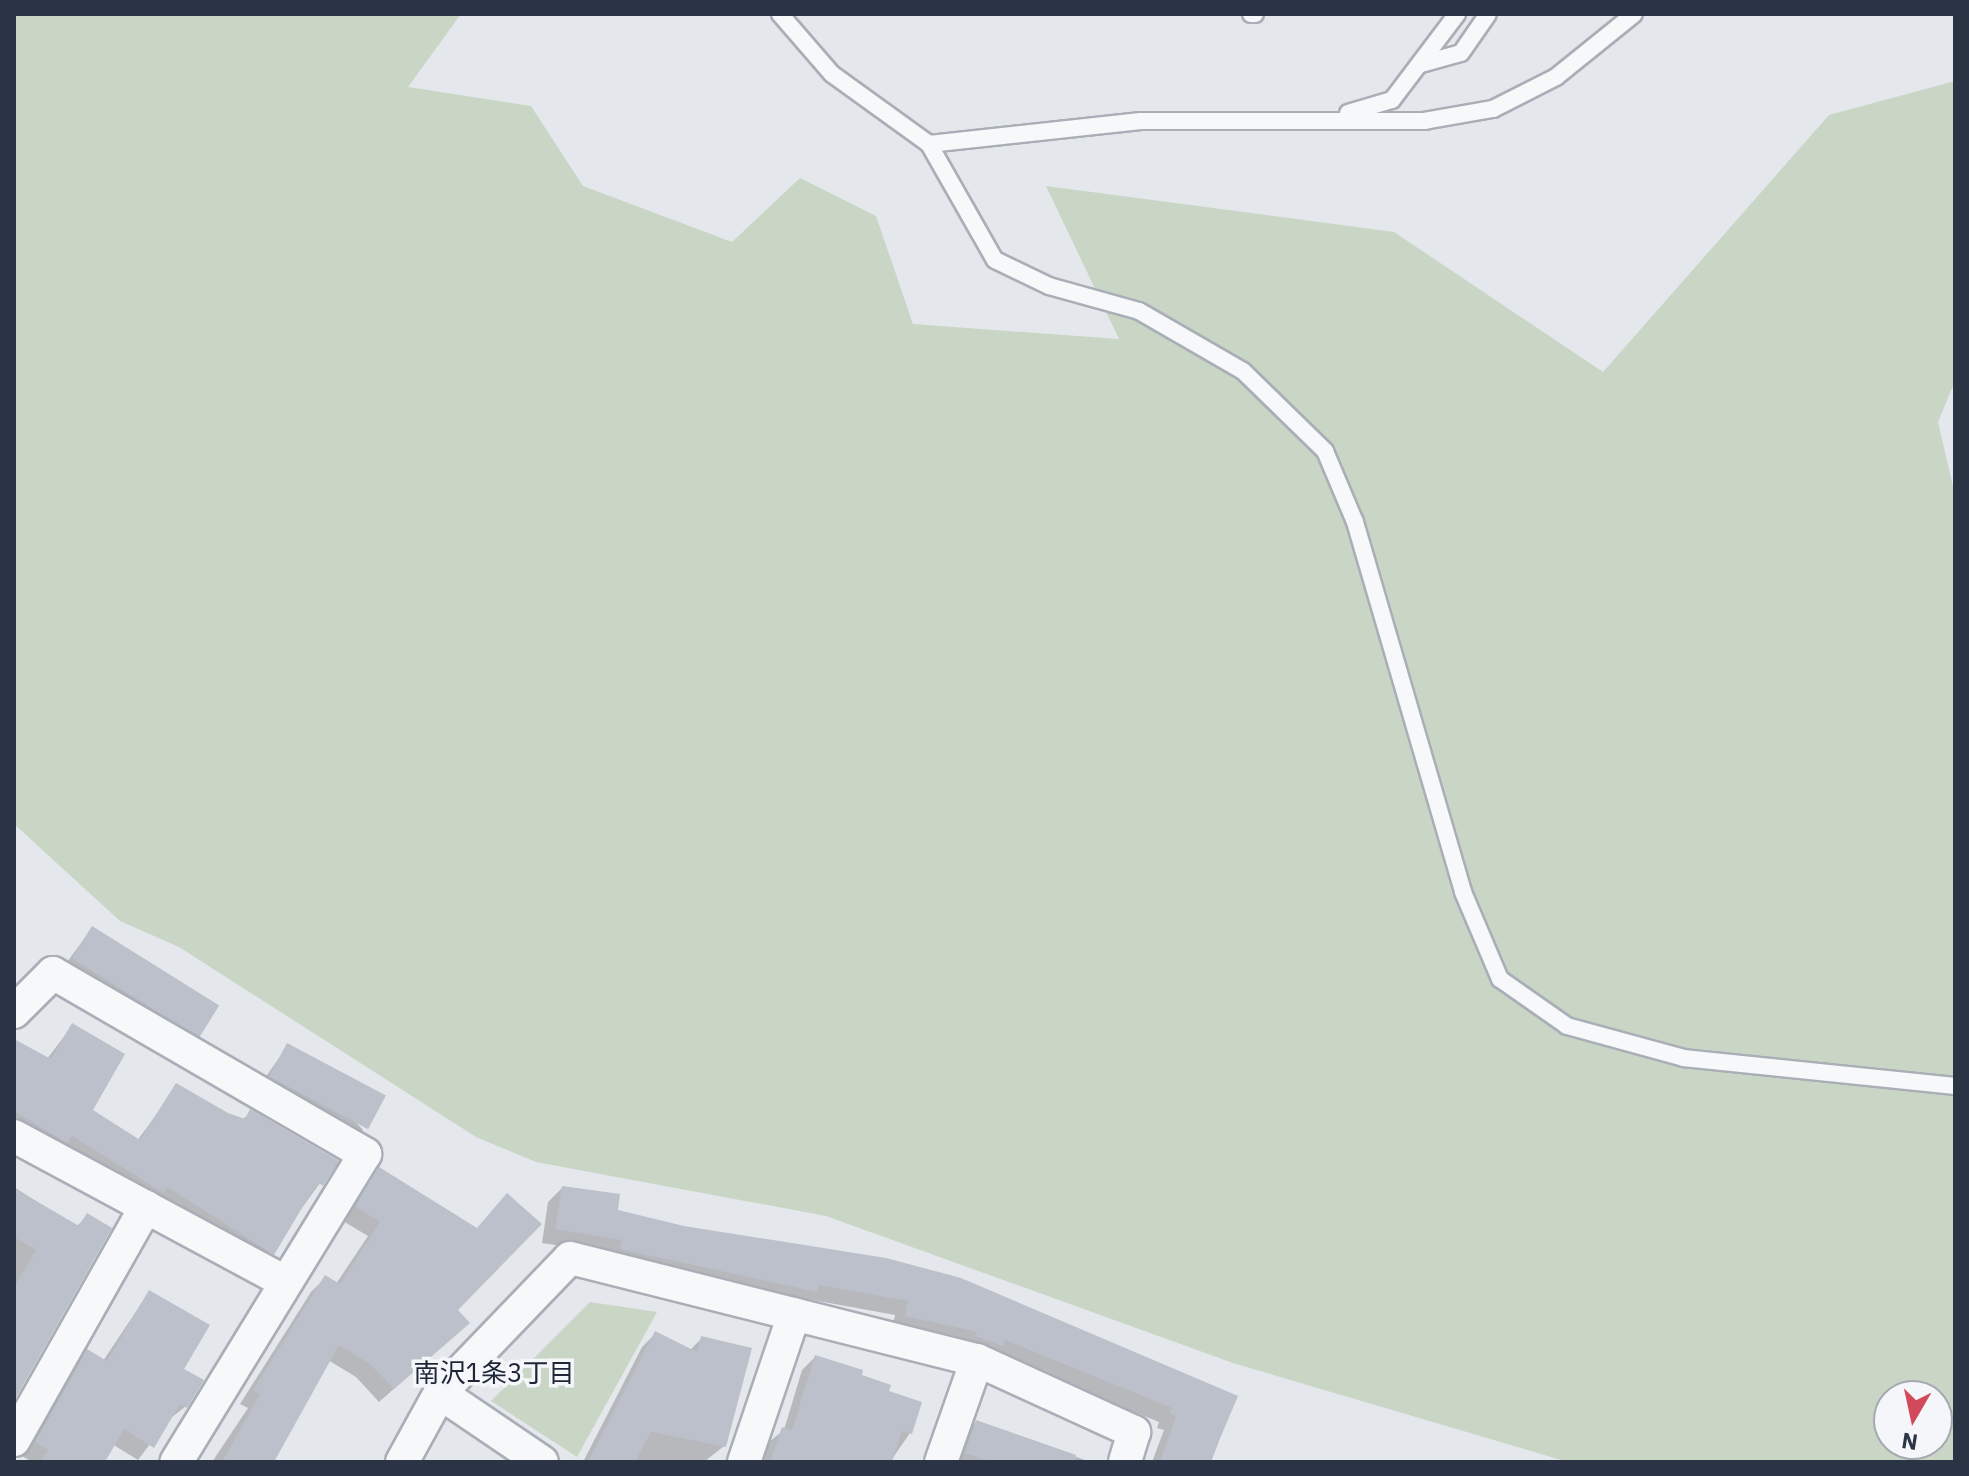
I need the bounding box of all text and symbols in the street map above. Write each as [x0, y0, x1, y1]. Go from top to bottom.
district label: 南沢1条3丁目 [413, 1357, 575, 1389]
north arrow [1873, 1380, 1953, 1460]
text: N [1899, 1427, 1920, 1458]

